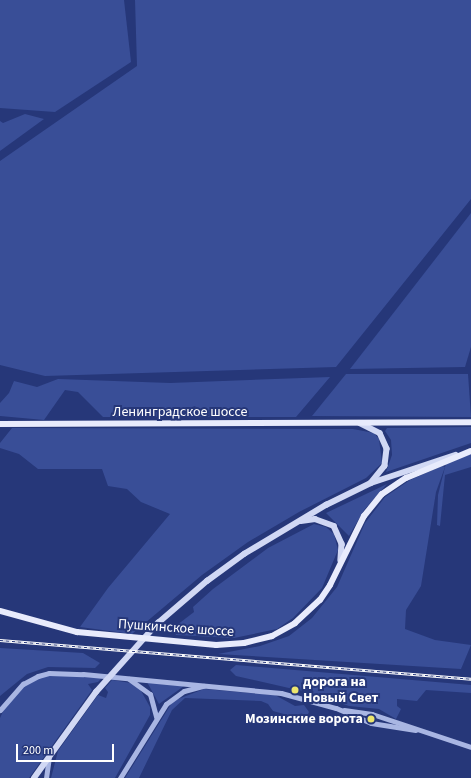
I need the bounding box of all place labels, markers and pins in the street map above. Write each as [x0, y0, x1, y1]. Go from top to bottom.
place label: дорога на Новый Свет [303, 674, 378, 706]
marker: дорога на Новый Свет [290, 685, 300, 695]
place label: Мозинские ворота [245, 711, 363, 727]
marker: Мозинские ворота [366, 714, 376, 724]

